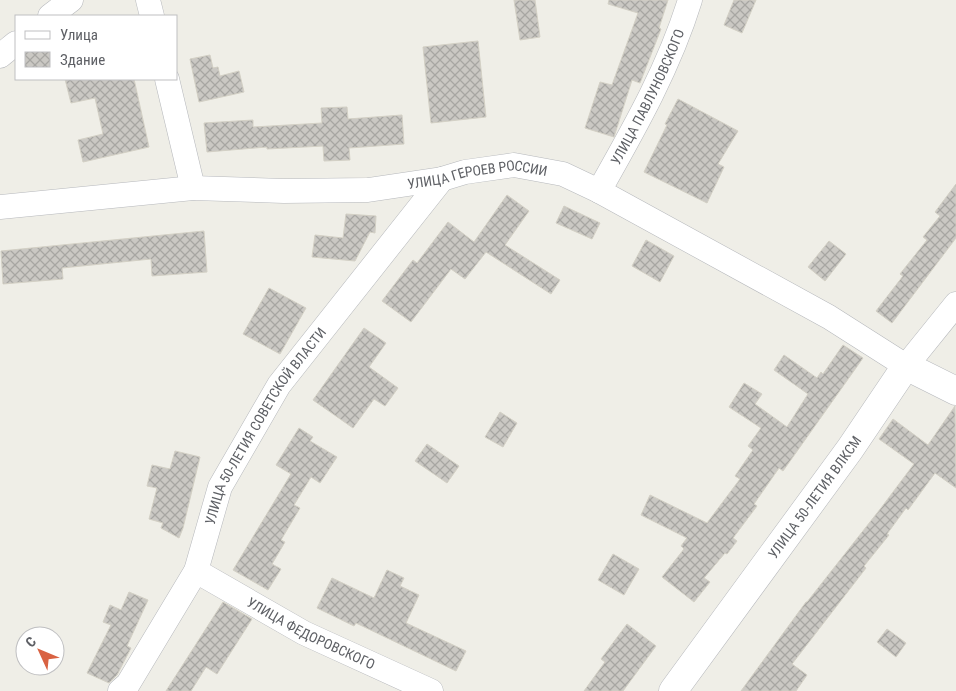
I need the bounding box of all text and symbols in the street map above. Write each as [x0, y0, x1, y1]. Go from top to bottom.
legend [15, 15, 178, 80]
text: Улица [60, 26, 98, 44]
street label: УЛИЦА ПАВЛУНОВСКОГО [607, 27, 687, 168]
text: Здание [60, 51, 105, 69]
street label: УЛИЦА ГЕРОЕВ РОССИИ [406, 157, 549, 192]
street label: УЛИЦА 50-ЛЕТИЯ СОВЕТСКОЙ ВЛАСТИ [202, 324, 329, 526]
street label: УЛИЦА 50-ЛЕТИЯ ВЛКСМ [765, 433, 864, 562]
street label: УЛИЦА ФЕДОРОВСКОГО [244, 594, 378, 672]
north arrow [15, 626, 65, 676]
text: С [22, 634, 39, 650]

